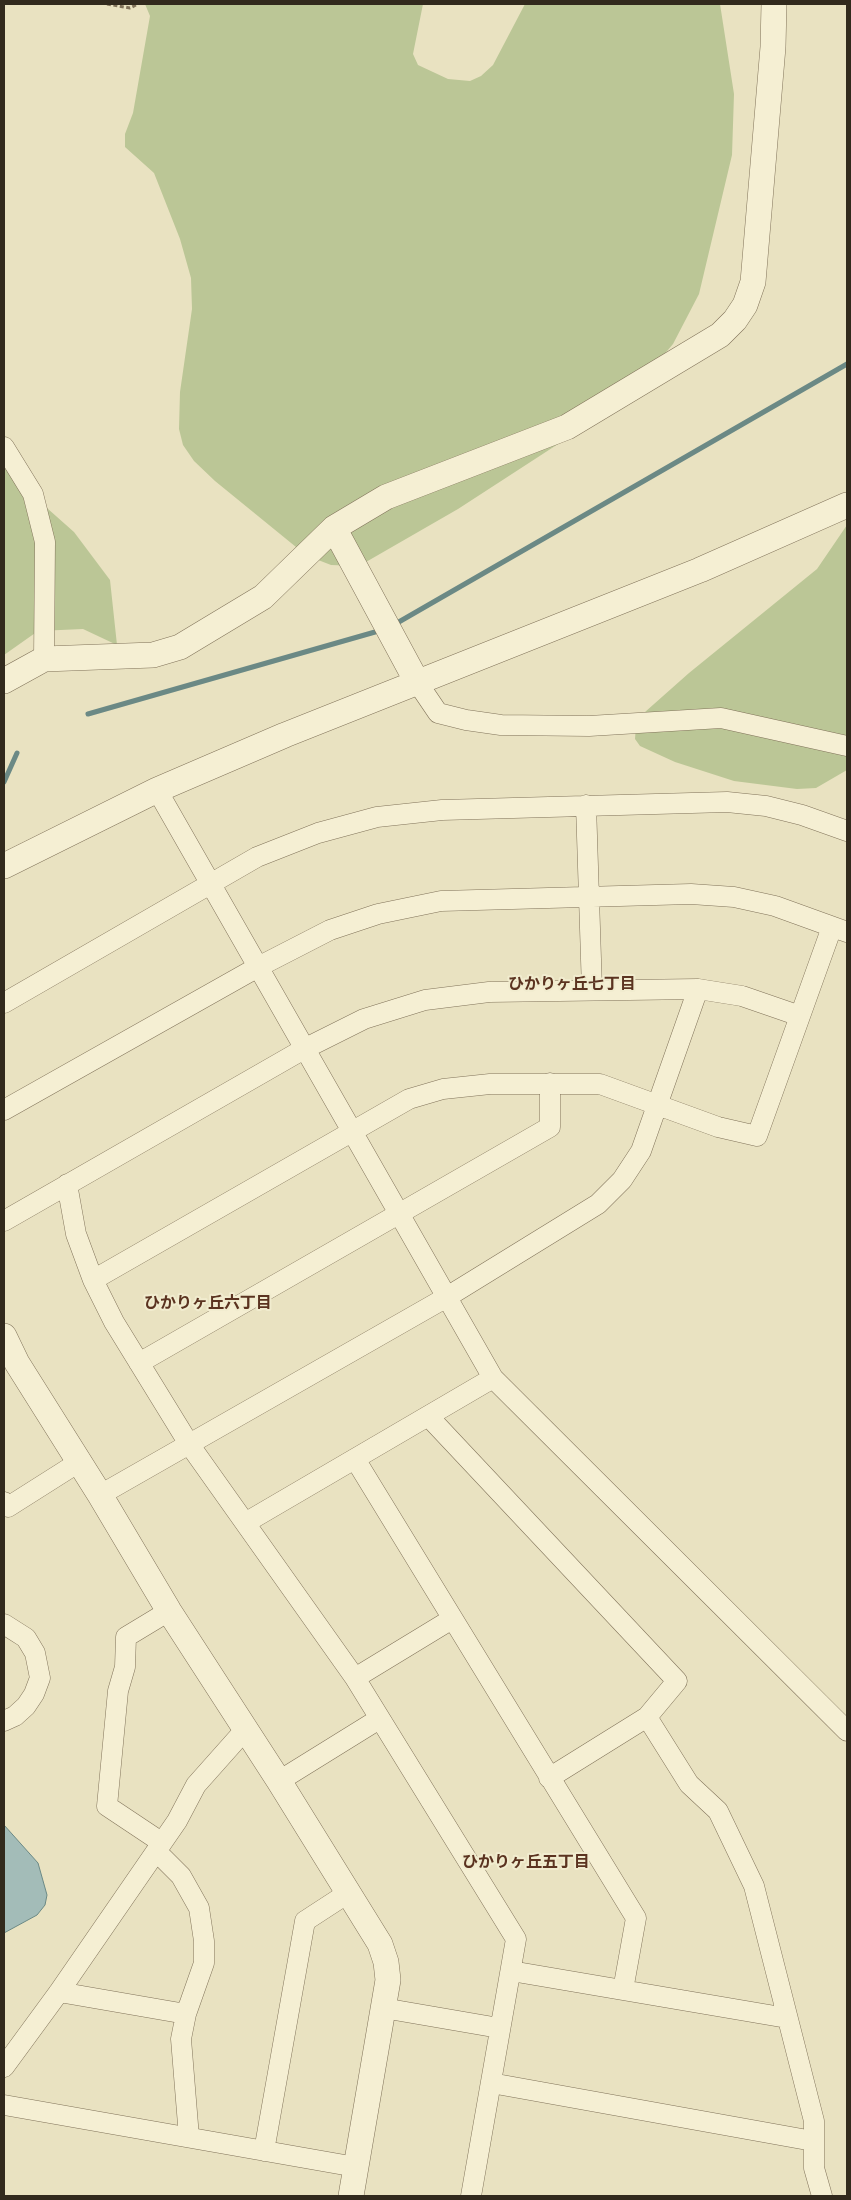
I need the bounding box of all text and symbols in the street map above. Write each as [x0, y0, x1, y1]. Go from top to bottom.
district label: ひかりヶ丘七丁目 [508, 974, 636, 994]
district label: ひかりヶ丘六丁目 [144, 1293, 272, 1313]
district label: ひかりヶ丘五丁目 [462, 1852, 590, 1872]

